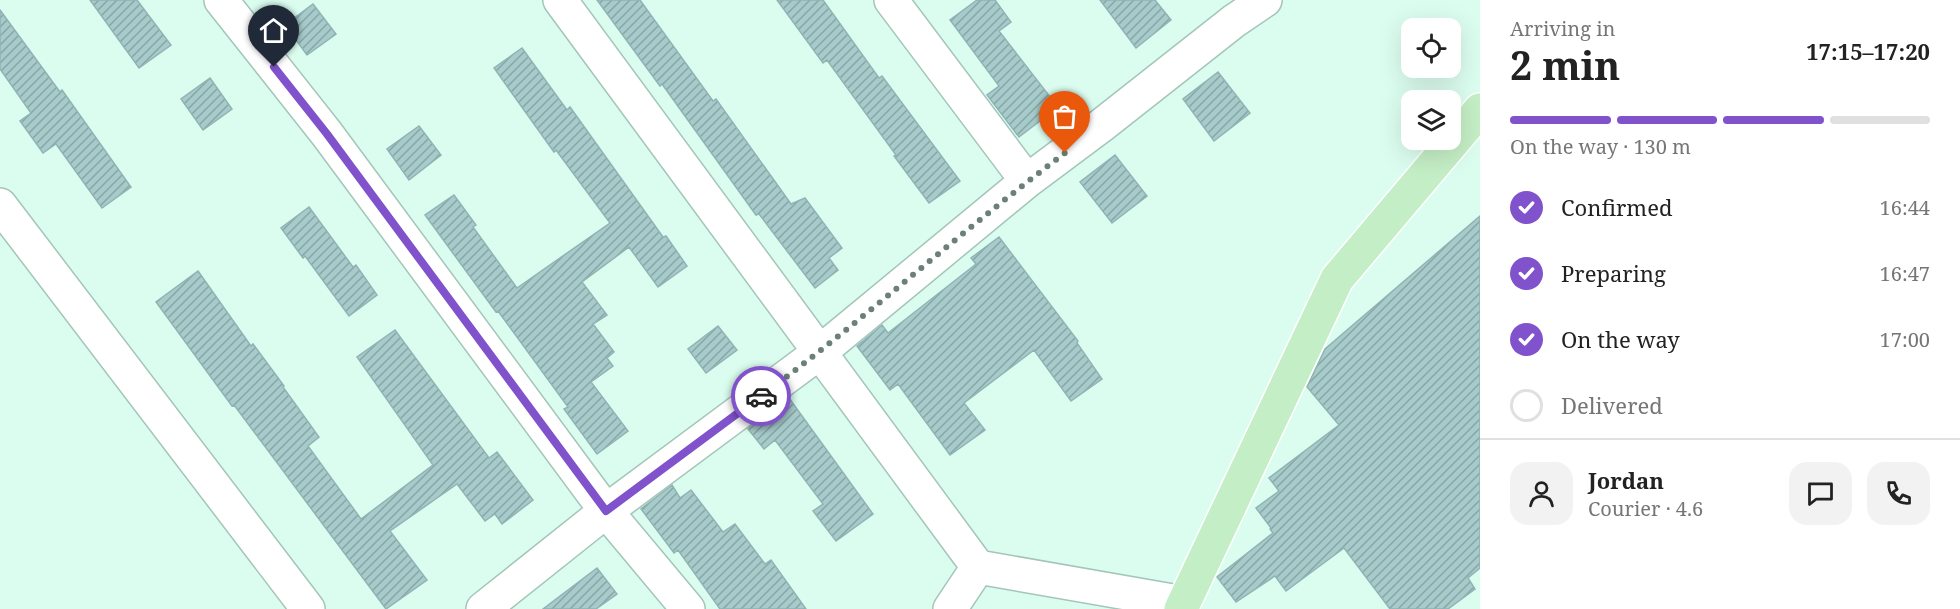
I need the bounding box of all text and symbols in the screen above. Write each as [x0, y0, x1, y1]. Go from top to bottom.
pin [248, 5, 299, 67]
icon: home [257, 14, 290, 47]
text: Arriving in [1510, 15, 1615, 42]
map controls [1401, 18, 1461, 150]
button: locate [1401, 18, 1461, 78]
text: 17:15–17:20 [1806, 36, 1930, 66]
text: 2 min [1510, 38, 1620, 91]
button: layers [1401, 90, 1461, 150]
pin [1039, 91, 1090, 153]
icon: bag [1048, 100, 1081, 133]
text: On the way · 130 m [1510, 133, 1691, 160]
icon: check [1510, 191, 1543, 224]
text: Confirmed [1561, 192, 1672, 222]
text: 16:44 [1880, 194, 1930, 221]
icon: check [1510, 257, 1543, 290]
text: Preparing [1561, 258, 1666, 288]
text: 16:47 [1880, 260, 1930, 287]
icon: check [1510, 323, 1543, 356]
text: On the way [1561, 324, 1680, 354]
text: 17:00 [1880, 326, 1930, 353]
courier [731, 366, 791, 426]
icon: car [745, 380, 778, 413]
text: Delivered [1561, 390, 1663, 420]
button: person [1510, 462, 1573, 525]
button: chat [1789, 462, 1852, 525]
button: phone [1867, 462, 1930, 525]
text: Jordan [1588, 465, 1664, 495]
text: Courier · 4.6 [1588, 495, 1703, 522]

